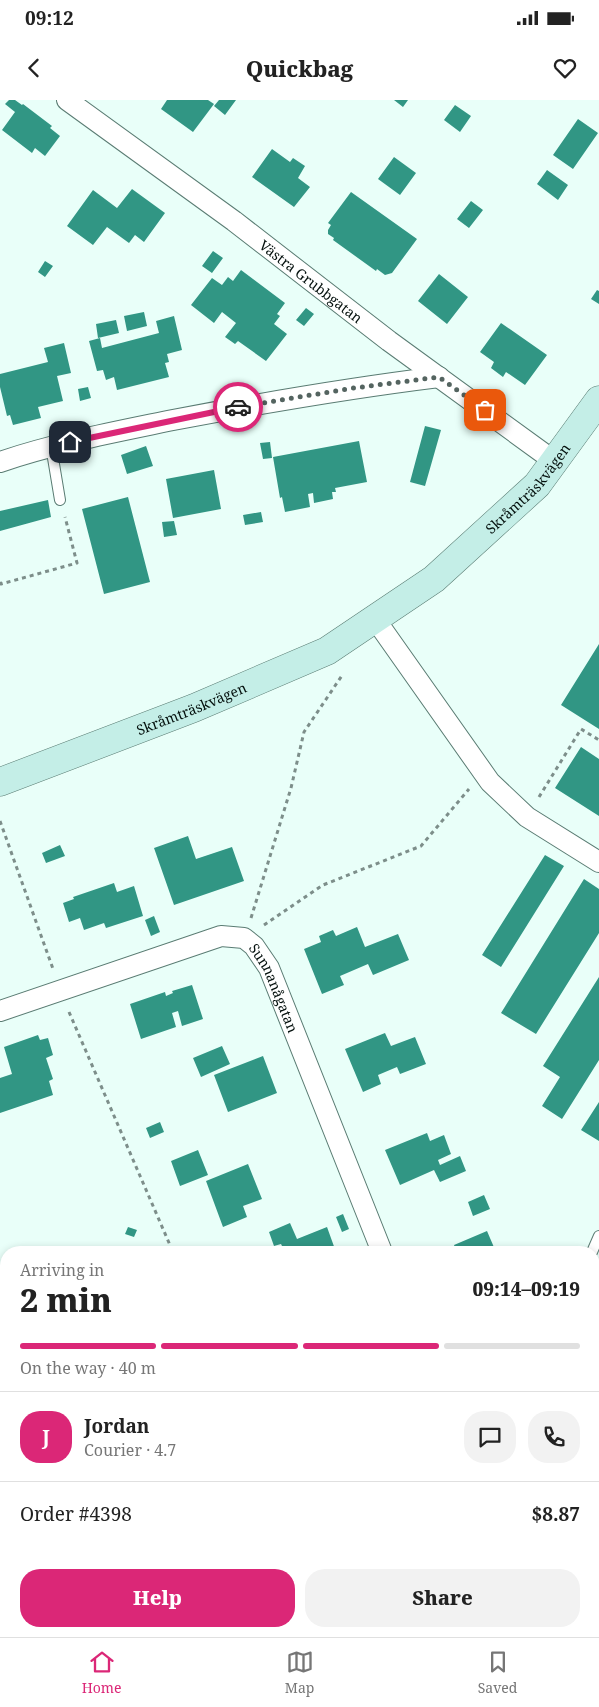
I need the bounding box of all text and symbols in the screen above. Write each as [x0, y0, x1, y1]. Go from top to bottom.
text: 09:12 [25, 5, 74, 31]
text: Quickbag [246, 53, 353, 83]
icon: back [20, 54, 48, 82]
icon: heart [551, 54, 579, 82]
street label: Västra Grubbgatan [256, 235, 367, 327]
courier [213, 382, 263, 432]
pin [464, 389, 506, 431]
icon: car [224, 393, 252, 421]
icon: bag [471, 396, 499, 424]
pin [49, 421, 91, 463]
icon: home [56, 428, 84, 456]
street label: Skråmträskvägen [481, 439, 574, 537]
street label: Skråmträskvägen [133, 677, 249, 739]
street label: Sunnanågatan [245, 939, 303, 1035]
text: Arriving in [20, 1259, 104, 1281]
text: 09:14–09:19 [472, 1276, 580, 1302]
text: 2 min [20, 1278, 112, 1321]
text: On the way · 40 m [20, 1357, 156, 1379]
button: chat [464, 1411, 516, 1463]
button: phone [528, 1411, 580, 1463]
text: Jordan [84, 1413, 150, 1439]
text: J [42, 1424, 50, 1450]
text: Courier · 4.7 [84, 1439, 176, 1461]
text: Order #4398 [20, 1501, 132, 1527]
text: $8.87 [531, 1501, 580, 1527]
button: Help [20, 1569, 295, 1627]
button: Share [305, 1569, 580, 1627]
tab: Home [82, 1648, 122, 1697]
tab: Map [285, 1648, 314, 1697]
tab: Saved [478, 1648, 517, 1697]

